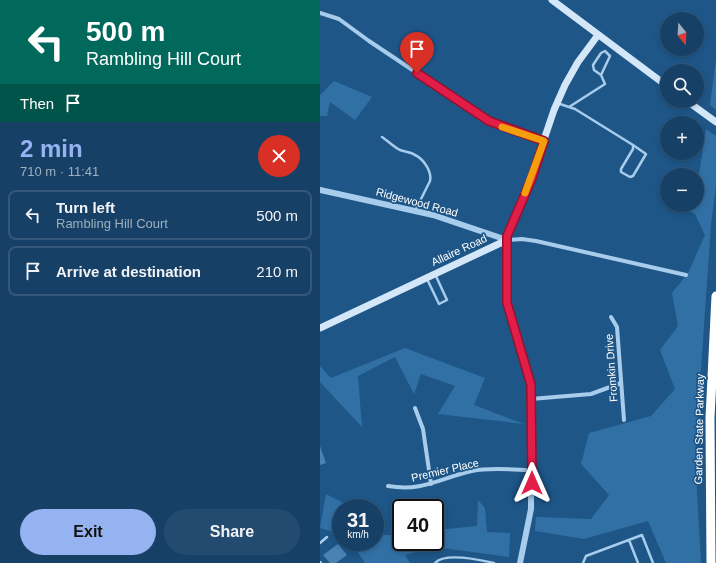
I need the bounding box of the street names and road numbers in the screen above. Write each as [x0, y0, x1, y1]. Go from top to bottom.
street label: Ridgewood Road [375, 185, 459, 219]
street label: Allaire Road [429, 232, 489, 268]
street label: Fromkin Drive [603, 333, 619, 403]
street label: Garden State Parkway [692, 373, 706, 484]
street label: Premier Place [410, 456, 480, 484]

